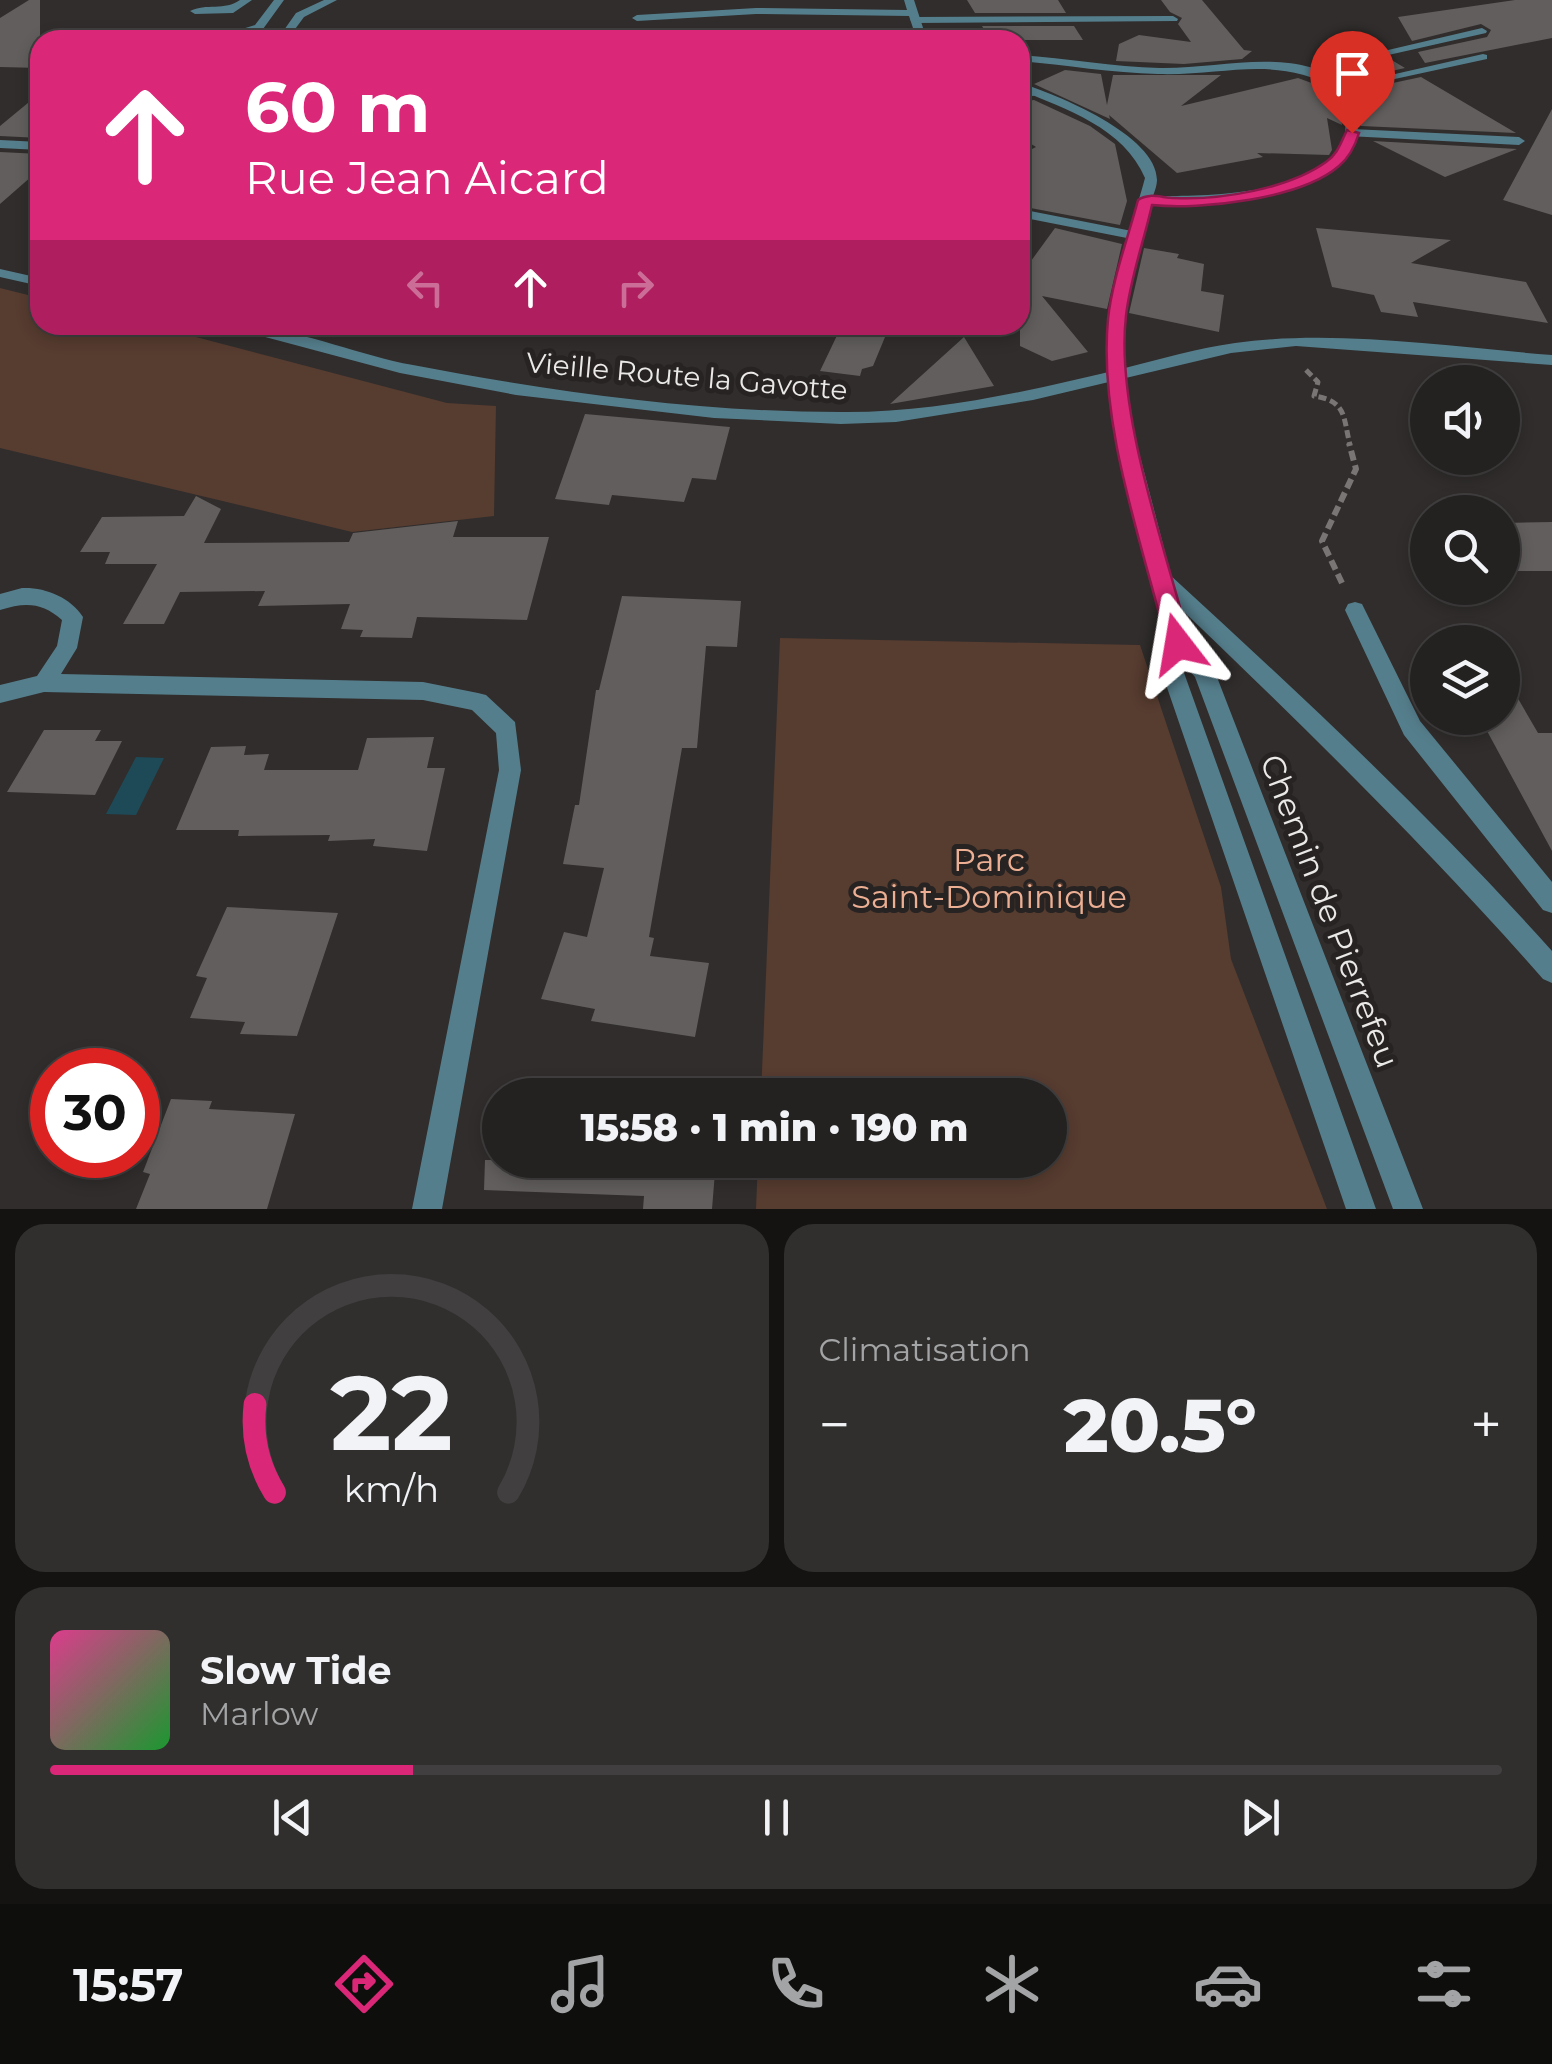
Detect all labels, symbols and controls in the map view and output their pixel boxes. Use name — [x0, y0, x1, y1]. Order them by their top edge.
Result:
pin — [1310, 31, 1395, 134]
icon: arrive — [1325, 46, 1380, 101]
text: 60 m — [245, 64, 430, 150]
icon: ahead — [80, 70, 210, 200]
text: Rue Jean Aicard — [245, 150, 609, 205]
icon: left — [398, 260, 453, 315]
icon: ahead — [503, 260, 558, 315]
icon: right — [608, 260, 663, 315]
street label: Vieille Route la Gavotte — [525, 345, 849, 407]
map controls — [1410, 365, 1520, 735]
button: sound — [1410, 365, 1520, 475]
button: search — [1410, 495, 1520, 605]
position arrow — [1126, 592, 1230, 696]
button: layers — [1410, 625, 1520, 735]
street label: Chemin de Pierrefeu — [1252, 749, 1408, 1073]
park label: Parc Saint-Dominique — [851, 840, 1127, 916]
speed limit sign: 30 — [30, 1048, 160, 1178]
text: 15:58 · 1 min · 190 m — [581, 1104, 968, 1151]
text: Climatisation — [819, 1330, 1031, 1369]
text: 22 — [330, 1349, 453, 1476]
text: 20.5° — [1064, 1379, 1257, 1471]
text: − — [819, 1391, 850, 1458]
text: + — [1470, 1391, 1502, 1458]
text: km/h — [344, 1467, 439, 1511]
text: Slow Tide — [200, 1647, 392, 1694]
text: Marlow — [200, 1694, 318, 1733]
icon: previous — [265, 1790, 320, 1845]
icon: pause — [749, 1790, 804, 1845]
icon: next — [1233, 1790, 1288, 1845]
icon: directions — [329, 1949, 399, 2019]
icon: music — [545, 1949, 615, 2019]
icon: phone — [761, 1949, 831, 2019]
icon: climate — [977, 1949, 1047, 2019]
icon: car — [1193, 1949, 1263, 2019]
icon: filters — [1409, 1949, 1479, 2019]
text: 15:57 — [73, 1957, 183, 2012]

